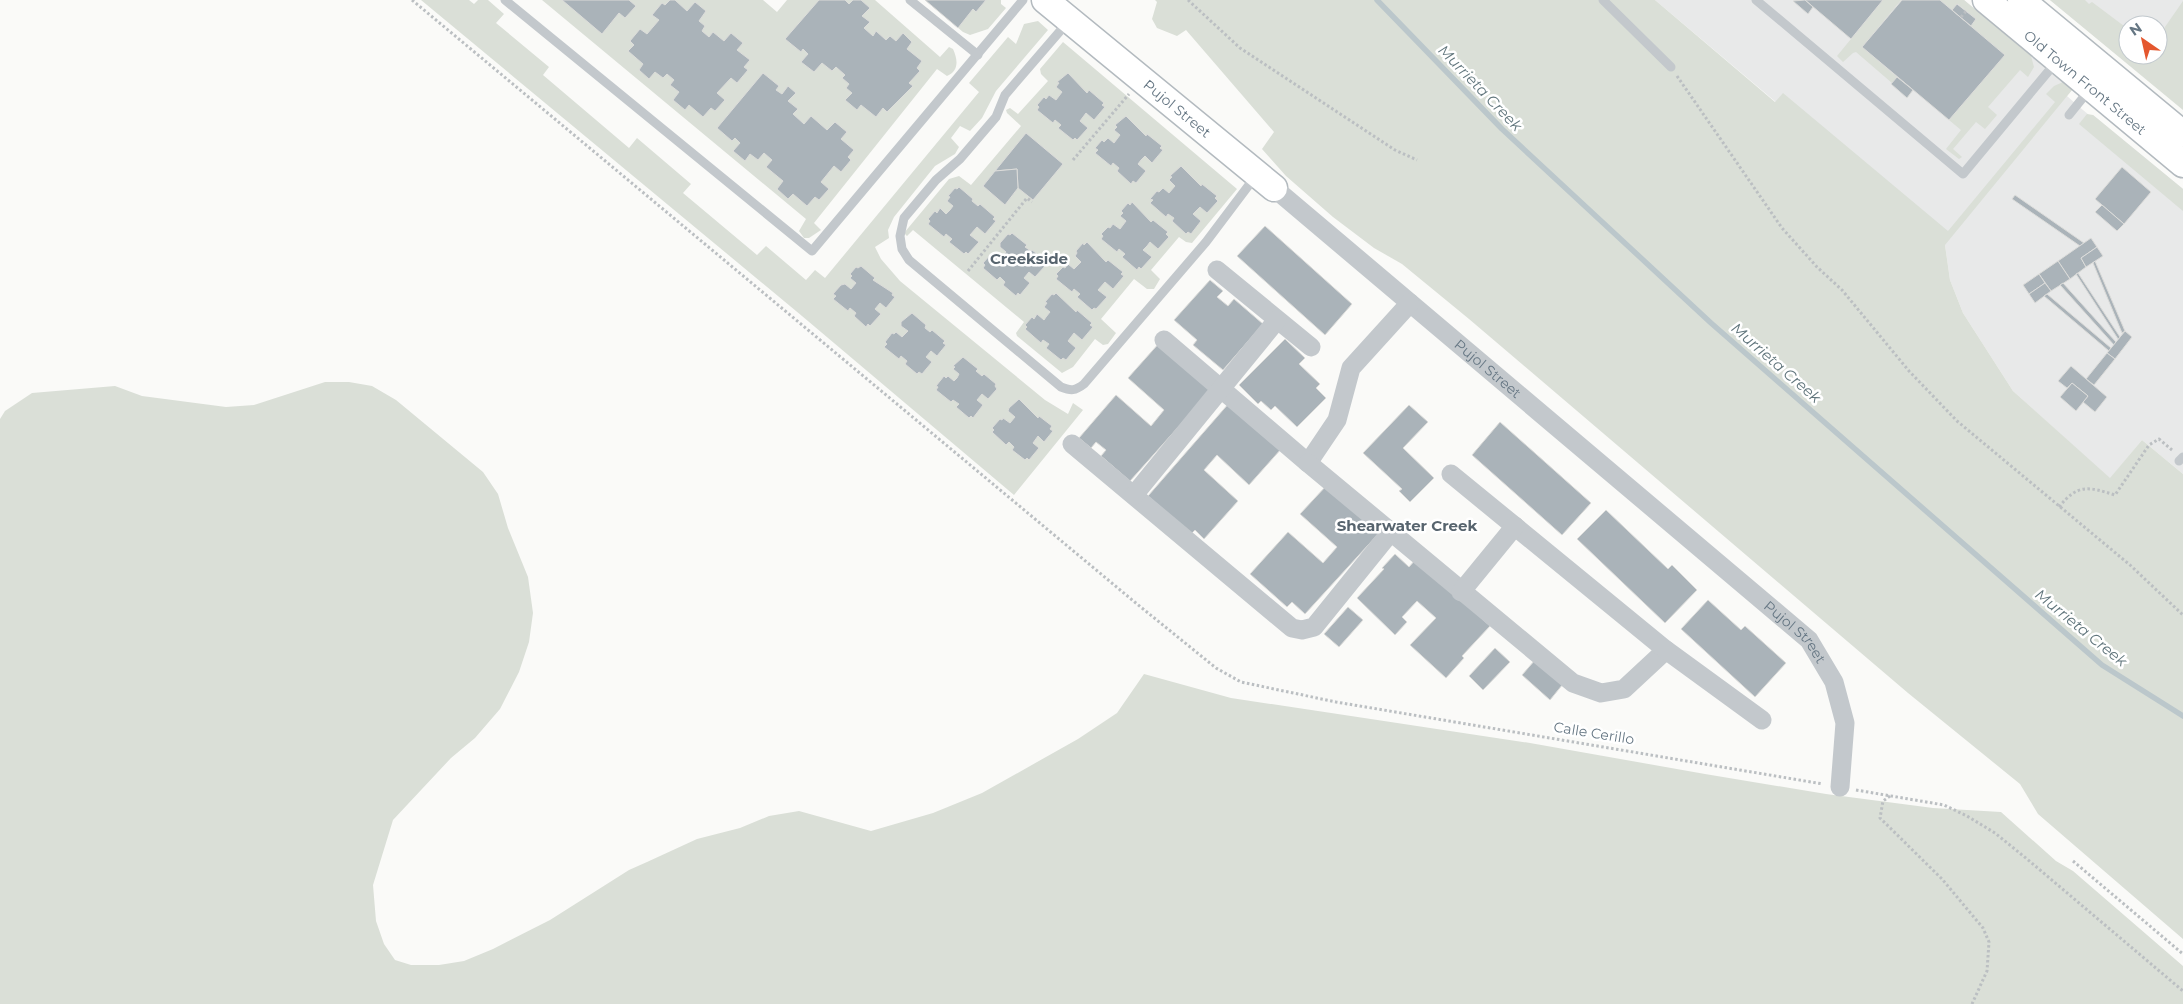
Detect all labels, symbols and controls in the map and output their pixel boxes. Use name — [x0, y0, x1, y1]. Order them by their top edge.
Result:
north arrow — [2118, 15, 2168, 65]
text: N — [2126, 19, 2145, 40]
street label: Old Town Front Street — [2020, 26, 2150, 139]
water label: Murrieta Creek — [1434, 40, 1527, 136]
street label: Pujol Street — [1140, 76, 1215, 142]
district label: Creekside — [990, 249, 1068, 268]
water label: Murrieta Creek — [1728, 318, 1826, 408]
street label: Pujol Street — [1451, 335, 1525, 402]
district label: Shearwater Creek — [1337, 516, 1477, 535]
water label: Murrieta Creek — [2031, 585, 2132, 671]
street label: Pujol Street — [1760, 597, 1830, 667]
street label: Calle Cerillo — [1552, 718, 1636, 748]

